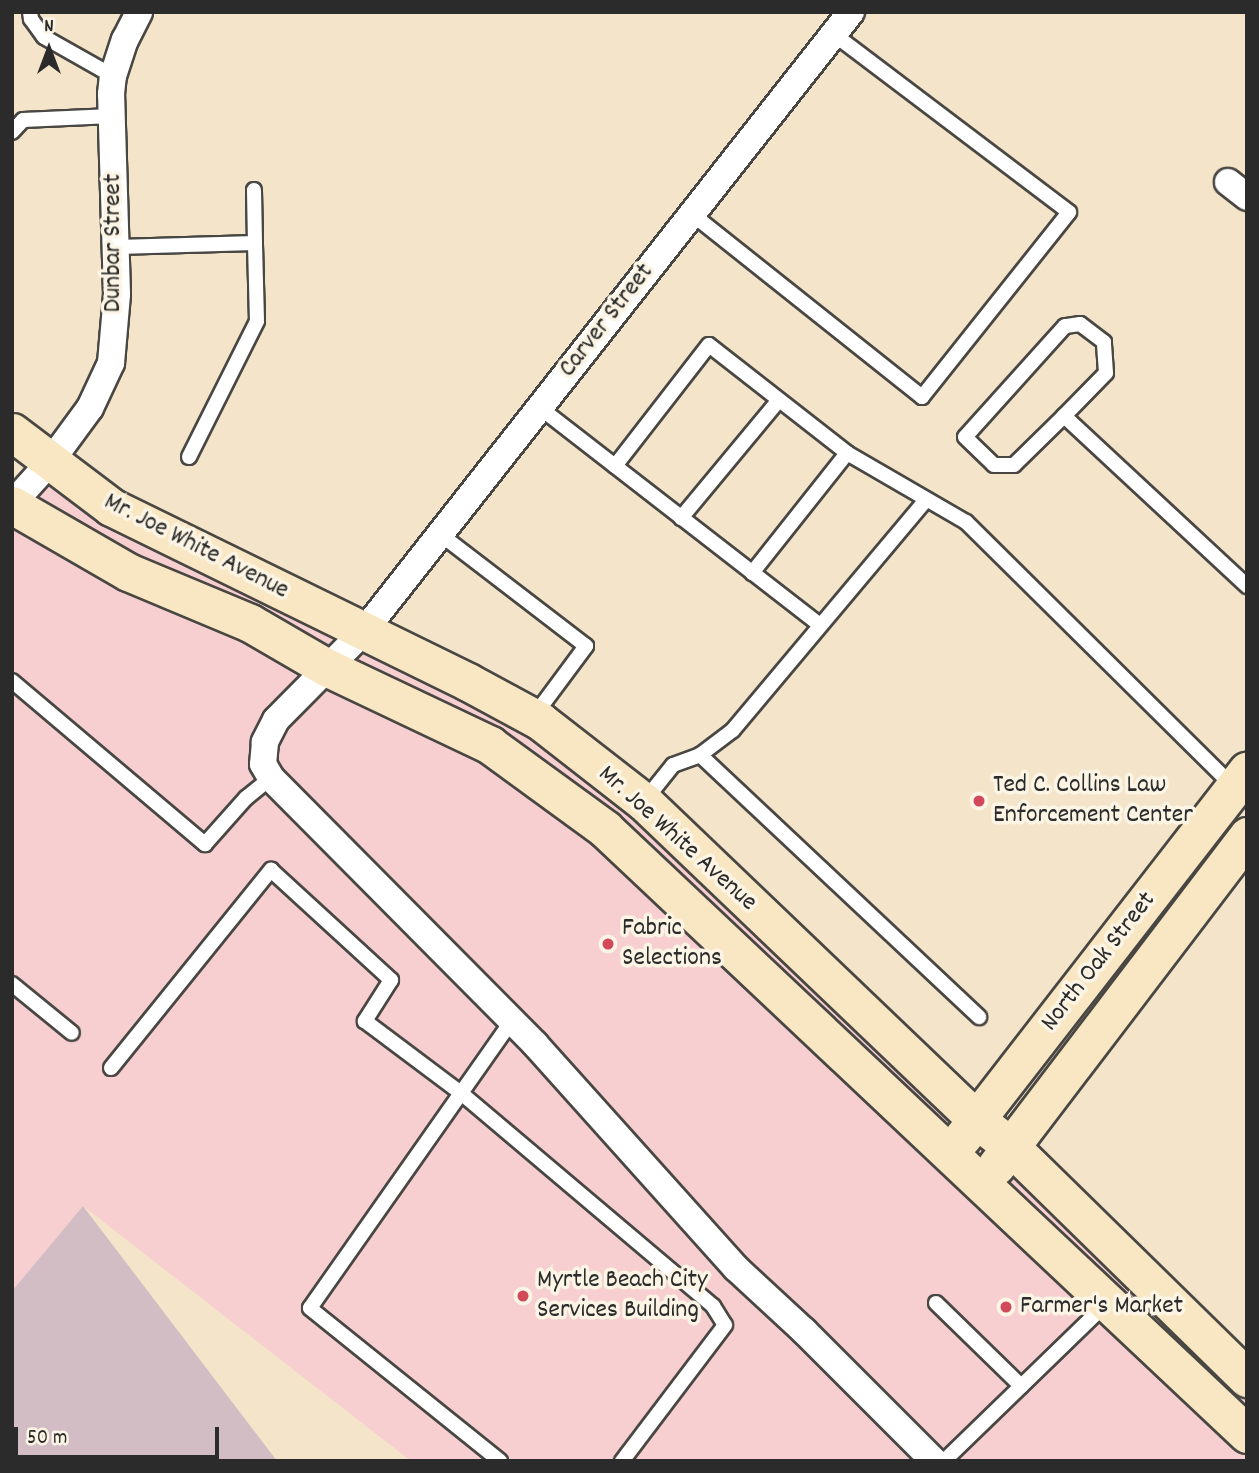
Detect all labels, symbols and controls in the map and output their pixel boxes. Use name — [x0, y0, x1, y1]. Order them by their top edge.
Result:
north arrow — [14, 14, 84, 84]
text: N — [44, 14, 54, 41]
street label: Dunbar Street — [98, 174, 130, 312]
street label: Carver Street — [553, 258, 661, 384]
street label: Mr. Joe White Avenue — [98, 487, 294, 607]
street label: Mr. Joe White Avenue — [591, 759, 763, 919]
place label: Ted C. Collins Law Enforcement Center — [993, 770, 1193, 832]
marker: Ted C. Collins Law Enforcement Center — [971, 793, 987, 809]
street label: North Oak Street — [1035, 886, 1163, 1038]
place label: Fabric Selections — [622, 913, 722, 974]
marker: Fabric Selections — [600, 936, 616, 952]
place label: Myrtle Beach City Services Building — [537, 1265, 708, 1326]
marker: Myrtle Beach City Services Building — [515, 1288, 531, 1304]
place label: Farmer's Market — [1020, 1291, 1183, 1323]
marker: Farmer's Market — [998, 1299, 1014, 1315]
scale bar — [18, 1414, 222, 1458]
text: 50 m — [27, 1424, 67, 1454]

